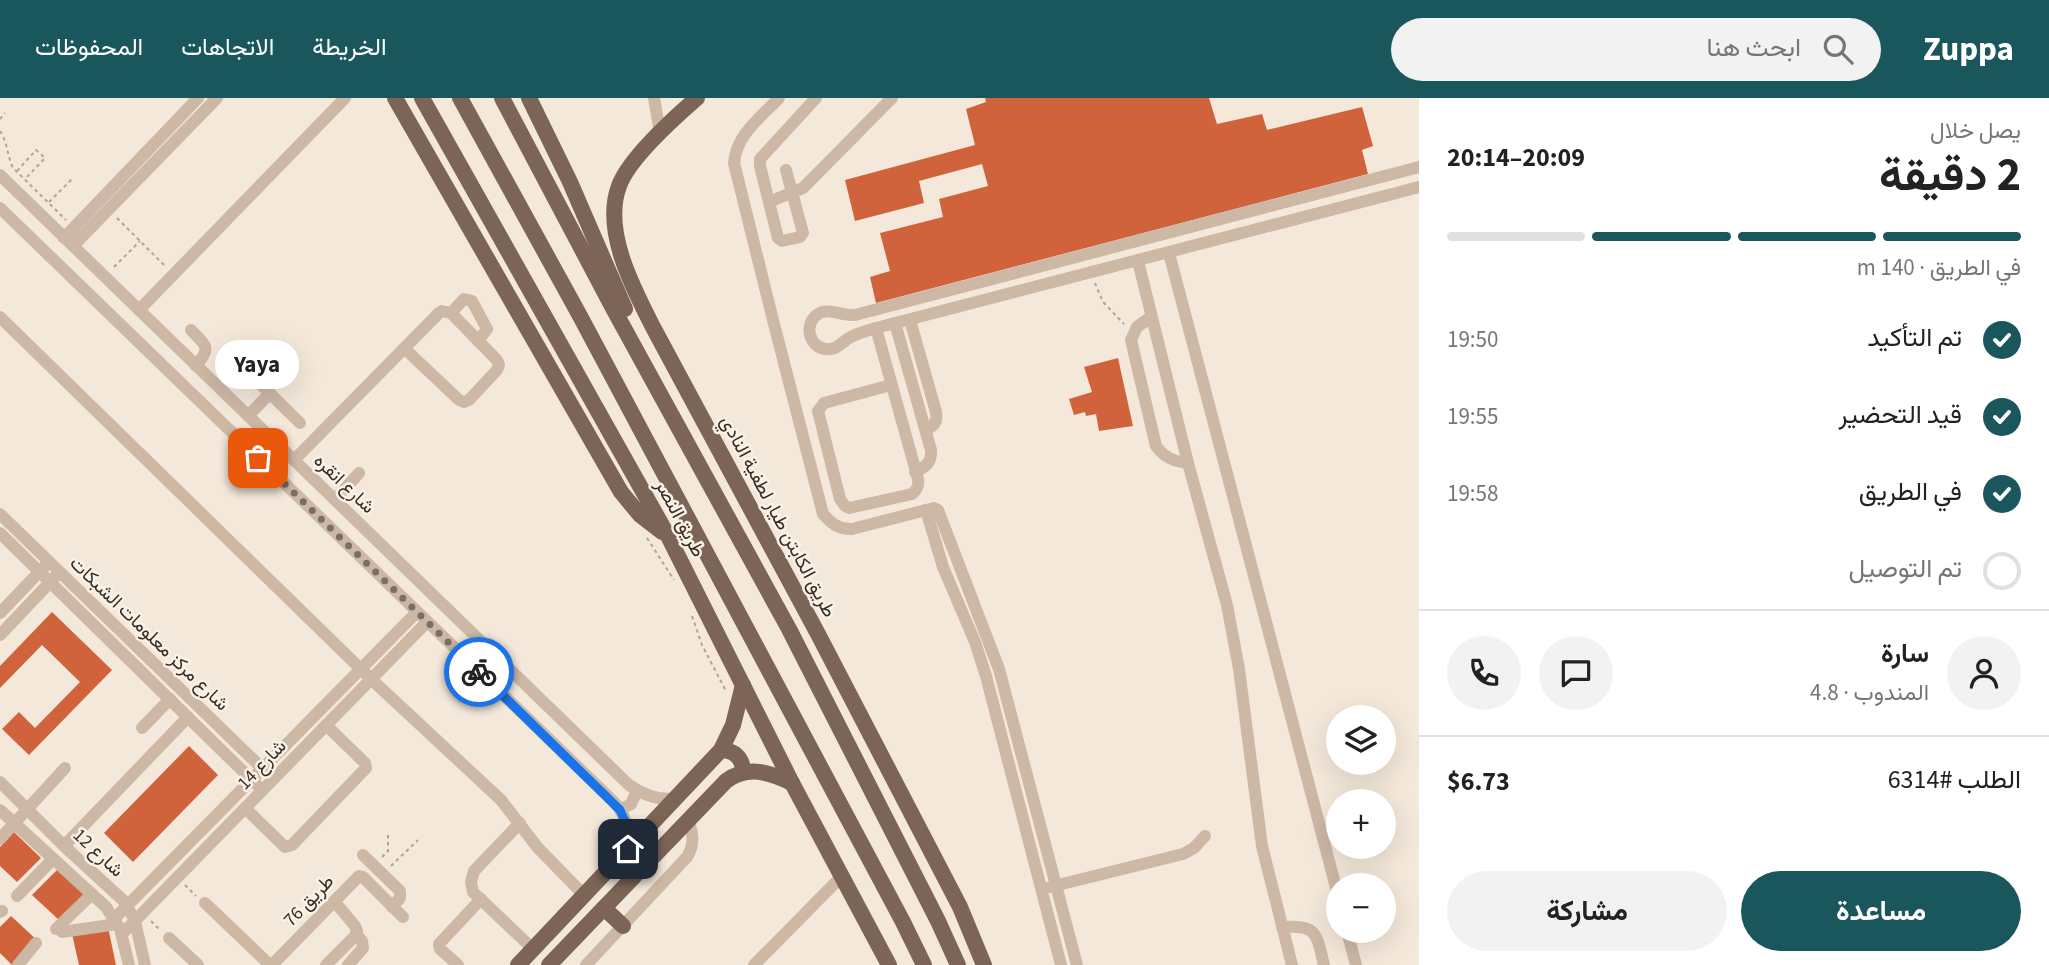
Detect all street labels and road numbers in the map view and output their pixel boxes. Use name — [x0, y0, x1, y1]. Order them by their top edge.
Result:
street label: طريق الكابتن طيار لطفية النادي — [712, 411, 842, 623]
street label: شارع انقره — [307, 448, 381, 520]
street label: طريق النصر — [648, 474, 711, 562]
street label: شارع مركز معلومات الشبكات — [63, 551, 235, 717]
street label: شارع 14 — [231, 734, 293, 796]
street label: شارع 12 — [66, 822, 129, 884]
street label: طريق 76 — [277, 869, 341, 933]

